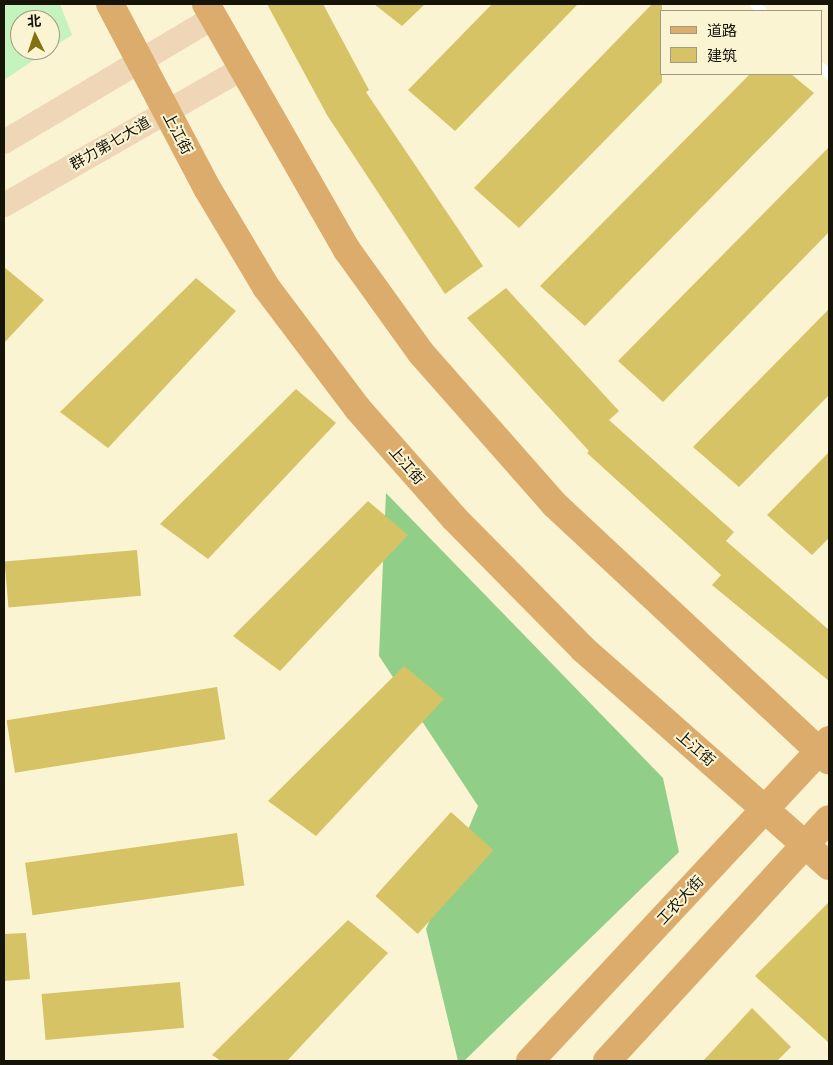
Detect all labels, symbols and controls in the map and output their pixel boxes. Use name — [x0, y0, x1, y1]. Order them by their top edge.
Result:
north arrow — [10, 10, 60, 60]
legend — [660, 10, 823, 75]
text: 北 — [26, 13, 42, 30]
text: 道路 — [707, 22, 737, 39]
text: 建筑 — [707, 47, 737, 64]
street label: 上江街 — [159, 109, 197, 157]
street label: 群力第七大道 — [67, 113, 153, 173]
street label: 上江街 — [385, 442, 429, 488]
street label: 上江街 — [673, 726, 719, 770]
street label: 工农大街 — [653, 872, 707, 928]

